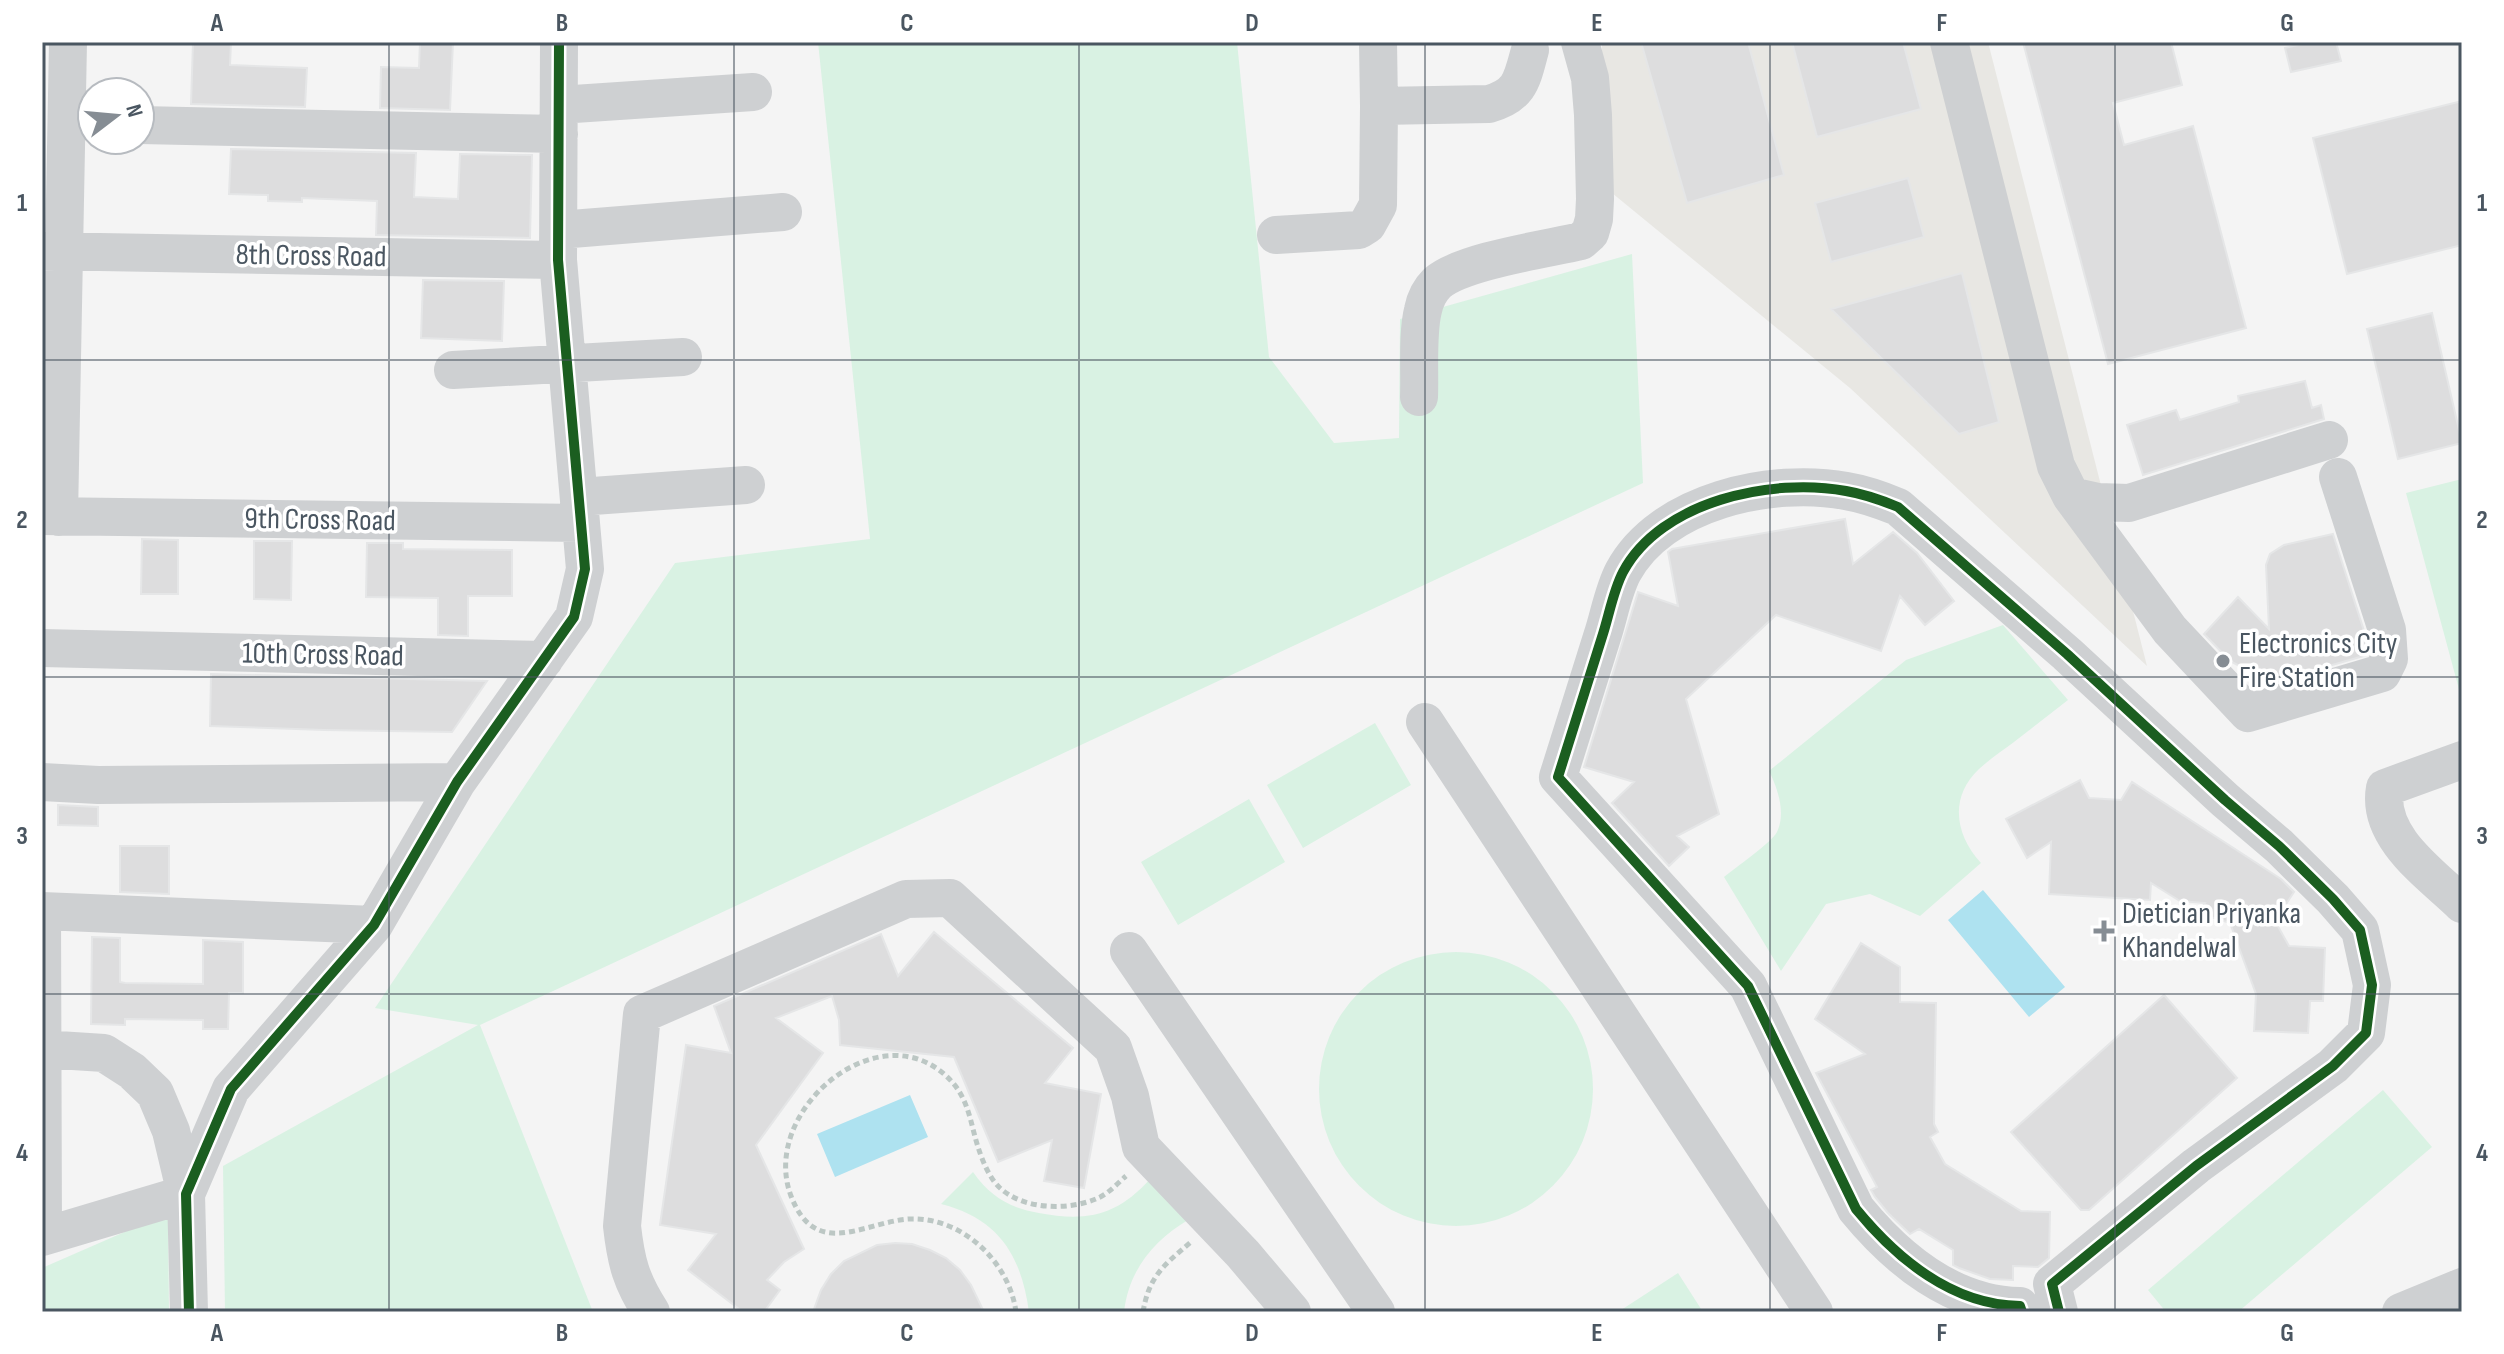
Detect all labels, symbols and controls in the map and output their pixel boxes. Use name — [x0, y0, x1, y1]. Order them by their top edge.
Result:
text: A — [210, 8, 224, 39]
text: B — [556, 8, 568, 39]
text: C — [900, 8, 914, 39]
text: D — [1245, 8, 1259, 39]
text: E — [1591, 8, 1603, 39]
text: F — [1937, 8, 1948, 39]
text: G — [2280, 8, 2294, 39]
north arrow — [76, 76, 156, 156]
text: N — [119, 102, 148, 120]
text: 1 — [17, 188, 27, 219]
text: 1 — [2477, 188, 2487, 219]
street label: 8th Cross Road — [235, 237, 387, 275]
street label: 9th Cross Road — [244, 501, 396, 539]
text: 2 — [16, 505, 28, 536]
text: 2 — [2476, 505, 2488, 536]
place label: Electronics City Fire Station — [2239, 626, 2398, 696]
street label: 10th Cross Road — [242, 636, 404, 674]
marker: Electronics City Fire Station — [2214, 652, 2232, 670]
text: 3 — [16, 821, 28, 852]
text: 3 — [2476, 821, 2488, 852]
place label: Dietician Priyanka Khandelwal — [2122, 896, 2301, 966]
marker: Dietician Priyanka Khandelwal — [2093, 920, 2115, 942]
text: 4 — [16, 1138, 28, 1169]
text: 4 — [2476, 1138, 2488, 1169]
text: A — [210, 1318, 224, 1349]
text: B — [556, 1318, 568, 1349]
text: C — [900, 1318, 914, 1349]
text: D — [1245, 1318, 1259, 1349]
text: E — [1591, 1318, 1603, 1349]
text: F — [1937, 1318, 1948, 1349]
text: G — [2280, 1318, 2294, 1349]

